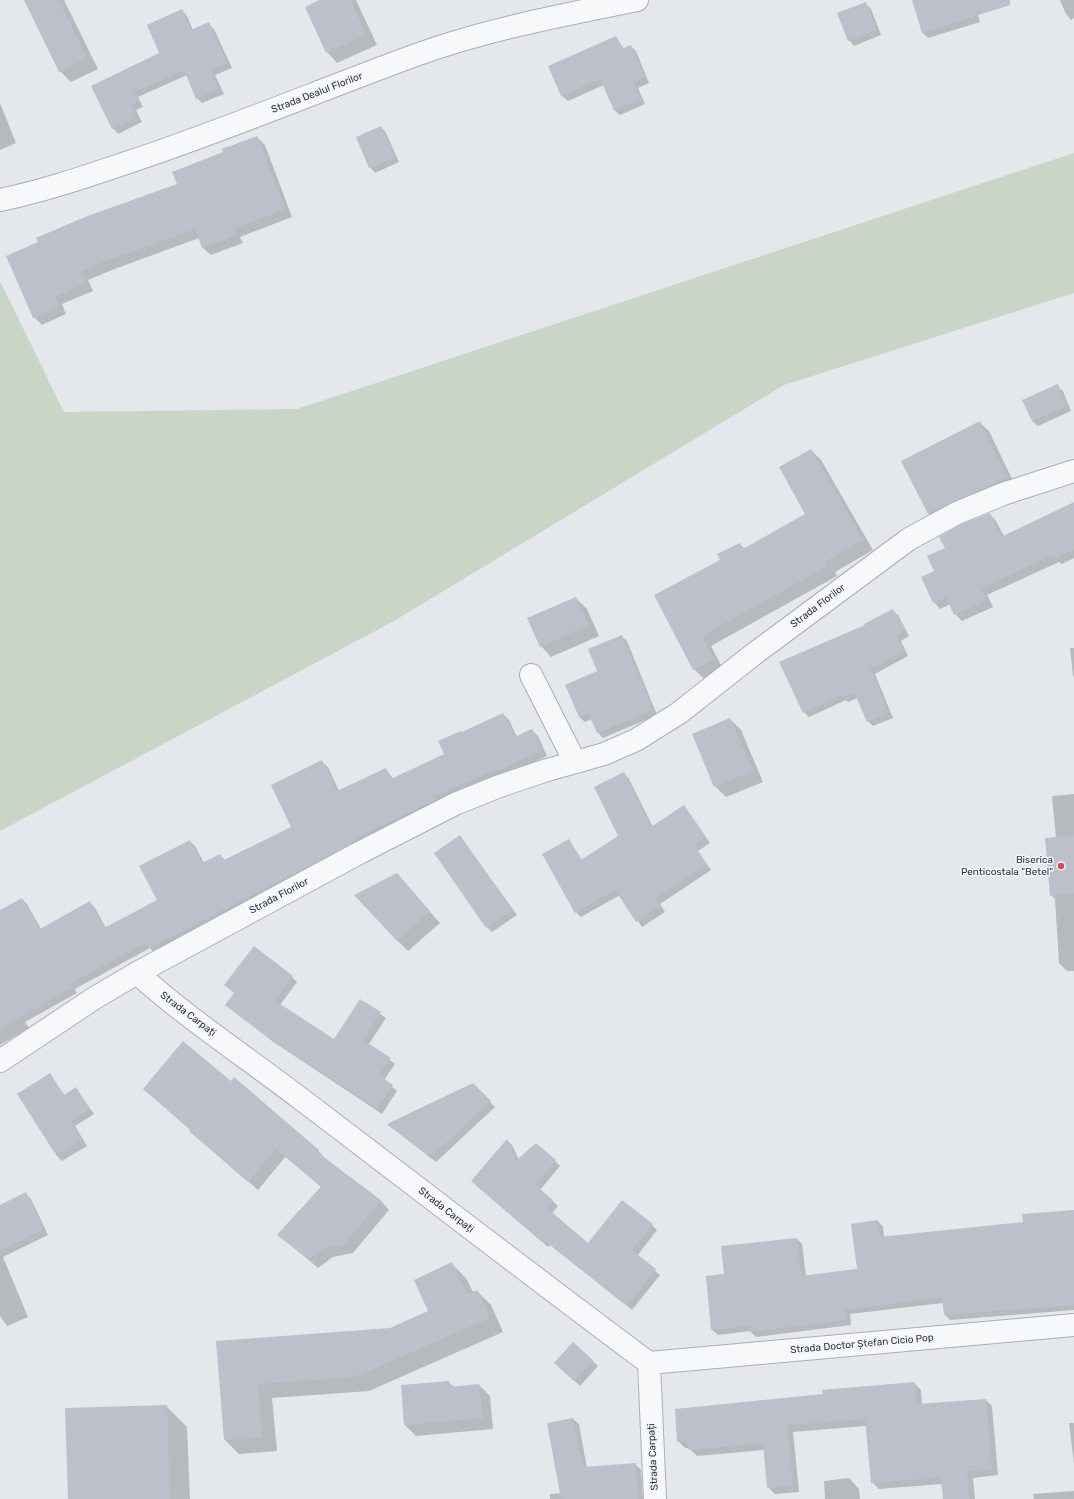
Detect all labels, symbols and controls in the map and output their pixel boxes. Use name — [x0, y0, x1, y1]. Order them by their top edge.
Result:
street label: Strada Dealul Florilor — [270, 70, 364, 116]
street label: Strada Florilor — [788, 582, 848, 630]
place label: Biserica Penticostala "Betel" — [961, 854, 1053, 878]
marker: Biserica Penticostala "Betel" — [1056, 861, 1066, 871]
street label: Strada Florilor — [247, 875, 311, 917]
street label: Strada Carpați — [158, 989, 218, 1039]
street label: Strada Carpați — [416, 1185, 476, 1235]
street label: Strada Doctor Ștefan Cicio Pop — [790, 1332, 934, 1356]
street label: Strada Carpați — [645, 1423, 661, 1491]

